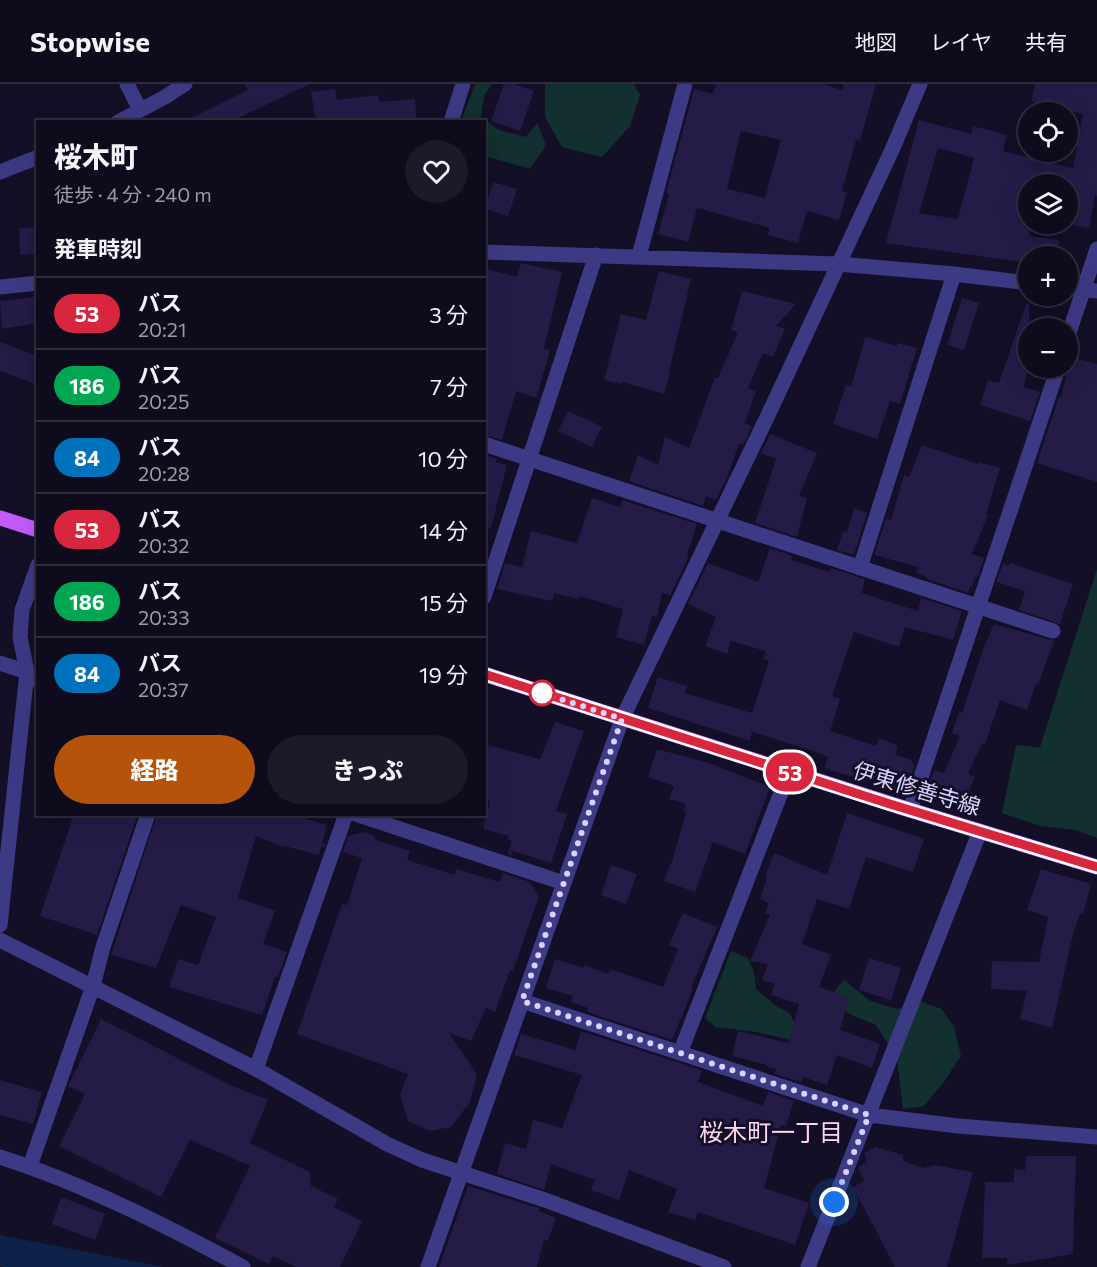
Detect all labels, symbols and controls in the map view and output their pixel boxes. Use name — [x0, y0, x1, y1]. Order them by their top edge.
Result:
text: Stopwise — [30, 24, 150, 58]
text: 地図 — [855, 29, 897, 54]
text: レイヤ — [930, 29, 992, 54]
text: 共有 — [1025, 29, 1067, 54]
map controls — [1018, 102, 1078, 378]
button: locate — [1018, 102, 1078, 162]
text: 桜木町 — [54, 139, 138, 173]
button: heart — [405, 140, 468, 203]
button: layers — [1018, 174, 1078, 234]
text: 徒歩 · 4 分 · 240 m — [54, 182, 212, 206]
text: 発車時刻 — [54, 235, 142, 262]
button: + — [1018, 246, 1078, 306]
text: バス — [138, 289, 182, 316]
text: 53 — [75, 301, 99, 326]
text: 3 分 — [429, 301, 468, 328]
text: 20:21 — [138, 317, 186, 341]
button: − — [1018, 318, 1078, 378]
text: バス — [138, 361, 182, 388]
text: 186 — [69, 373, 105, 398]
text: 7 分 — [430, 373, 468, 400]
text: 20:25 — [138, 389, 189, 413]
text: バス — [138, 433, 182, 460]
text: 84 — [74, 445, 100, 470]
text: 10 分 — [418, 445, 468, 472]
text: 20:28 — [138, 461, 190, 485]
text: バス — [138, 505, 182, 532]
text: 53 — [75, 517, 99, 542]
text: 14 分 — [419, 517, 468, 544]
text: 20:32 — [138, 533, 189, 557]
text: バス — [138, 577, 182, 604]
text: 186 — [69, 589, 105, 614]
text: 15 分 — [420, 589, 468, 616]
text: 20:33 — [138, 605, 190, 629]
text: バス — [138, 649, 182, 676]
text: 84 — [74, 661, 100, 686]
text: 19 分 — [419, 661, 468, 688]
text: 20:37 — [138, 677, 189, 701]
unlabelled marker — [529, 680, 555, 706]
button: 経路 — [54, 735, 255, 804]
button: きっぷ — [267, 735, 468, 804]
line badge: 53 — [763, 752, 817, 792]
street label: 伊東修善寺線 — [850, 756, 984, 820]
text: 53 — [778, 760, 802, 785]
district label: 桜木町一丁目 — [699, 1117, 843, 1146]
your location — [819, 1187, 849, 1217]

